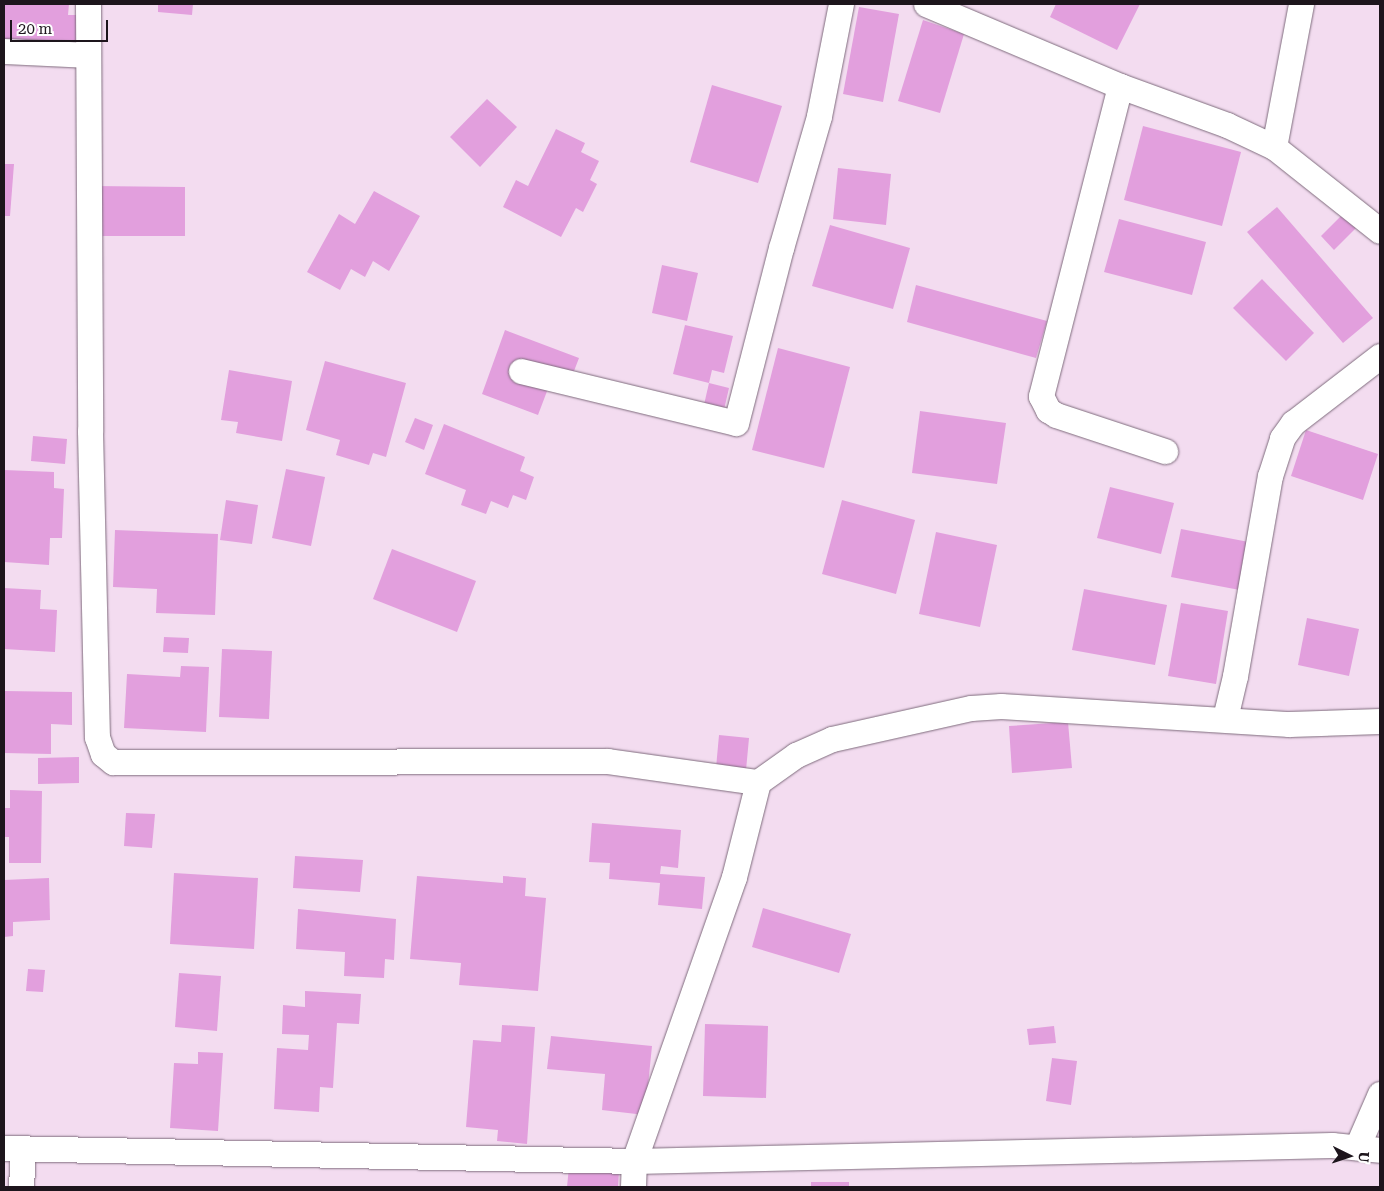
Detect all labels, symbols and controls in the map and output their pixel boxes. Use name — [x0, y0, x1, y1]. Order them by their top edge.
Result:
scale bar — [12, 10, 110, 42]
text: 20 m — [18, 20, 52, 38]
north arrow — [1324, 1131, 1374, 1181]
text: U — [1356, 1151, 1372, 1163]

